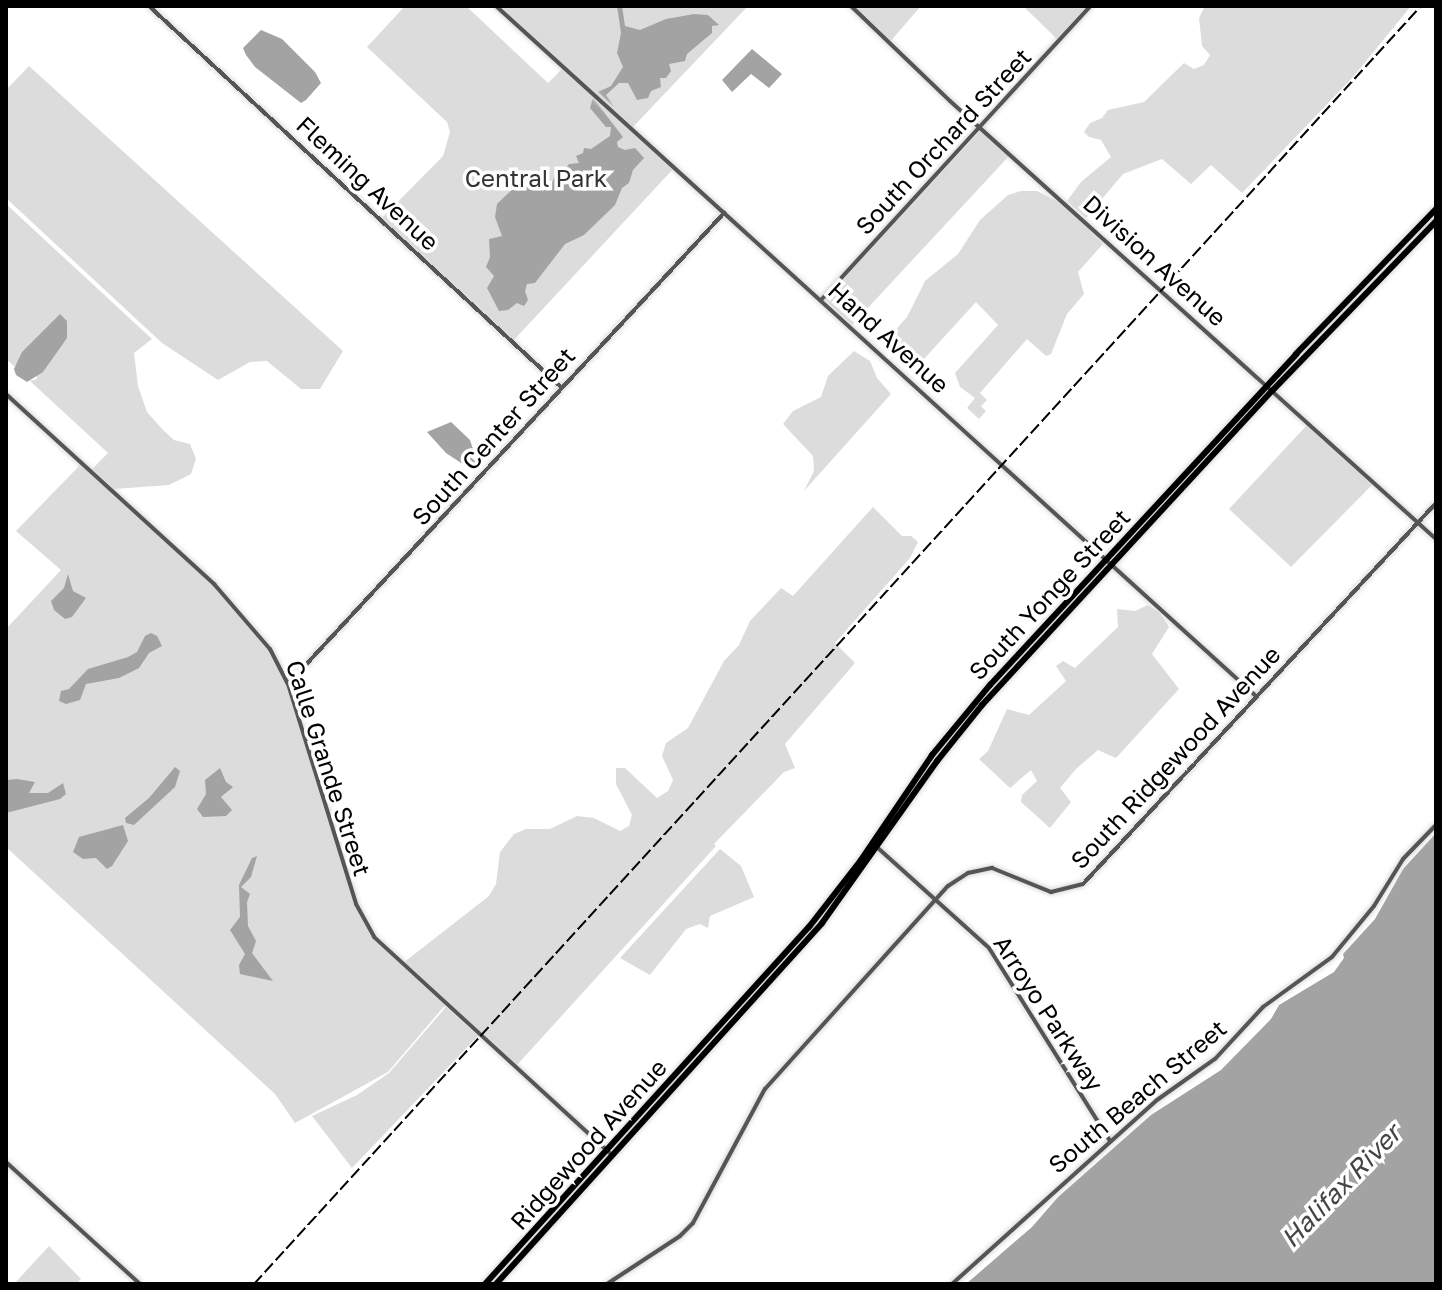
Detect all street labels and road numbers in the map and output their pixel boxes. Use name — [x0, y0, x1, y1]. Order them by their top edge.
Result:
street label: South Orchard Street — [849, 42, 1037, 240]
street label: Fleming Avenue — [291, 110, 445, 256]
street label: Division Avenue — [1078, 188, 1232, 332]
street label: Hand Avenue — [823, 275, 955, 399]
street label: South Center Street — [406, 341, 580, 531]
street label: South Yonge Street — [962, 503, 1136, 685]
street label: South Ridgewood Avenue — [1064, 640, 1286, 874]
street label: Calle Grande Street — [281, 657, 377, 879]
street label: Arroyo Parkway — [988, 930, 1110, 1096]
street label: South Beach Street — [1042, 1013, 1232, 1179]
street label: Ridgewood Avenue — [504, 1053, 672, 1235]

